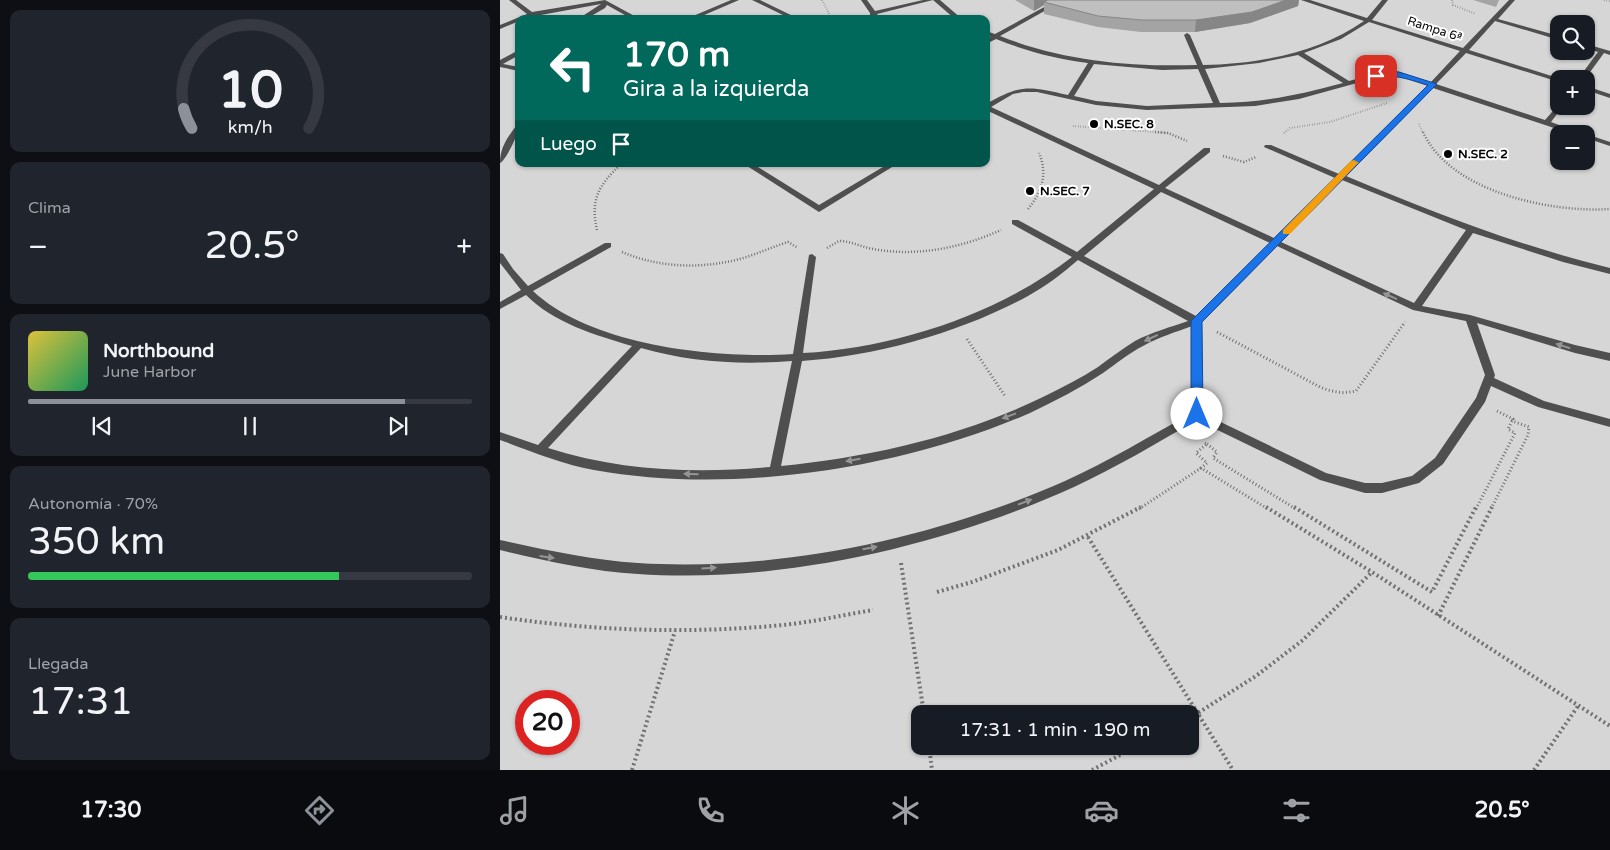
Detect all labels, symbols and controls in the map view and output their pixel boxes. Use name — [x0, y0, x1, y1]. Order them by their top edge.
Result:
street label: Rampa 6ª — [1406, 14, 1464, 44]
map controls — [1550, 15, 1595, 170]
button: search — [1550, 15, 1595, 60]
text: 170 m — [623, 34, 730, 76]
icon: left — [540, 35, 605, 100]
pin — [1355, 55, 1397, 97]
text: 10 — [217, 59, 283, 122]
icon: arrive — [1362, 62, 1390, 90]
button: + — [1550, 70, 1595, 115]
text: Gira a la izquierda — [623, 76, 809, 102]
text: km/h — [228, 117, 272, 138]
place label: N.SEC. 8 — [1104, 117, 1154, 131]
marker: N.SEC. 8 — [1088, 118, 1100, 130]
button: − — [1550, 125, 1595, 170]
icon: arrive — [607, 130, 635, 158]
text: Luego — [540, 133, 597, 155]
place label: N.SEC. 2 — [1458, 147, 1508, 161]
marker: N.SEC. 2 — [1442, 148, 1454, 160]
place label: N.SEC. 7 — [1040, 184, 1090, 198]
marker: N.SEC. 7 — [1024, 185, 1036, 197]
text: Clima — [28, 198, 71, 218]
text: 20.5° — [205, 223, 300, 269]
text: − — [28, 230, 48, 264]
text: + — [456, 230, 472, 264]
one-way arrow — [1383, 292, 1397, 300]
one-way arrow — [1144, 334, 1158, 342]
text: Northbound — [103, 340, 214, 362]
one-way arrow — [1555, 342, 1570, 350]
text: June Harbor — [103, 362, 196, 382]
position arrow — [1170, 387, 1222, 439]
icon: previous — [88, 412, 116, 440]
icon: pause — [236, 412, 264, 440]
icon: next — [384, 412, 412, 440]
one-way arrow — [1001, 412, 1016, 420]
one-way arrow — [844, 456, 860, 464]
one-way arrow — [683, 470, 699, 478]
text: Autonomía · 70% — [28, 494, 158, 514]
one-way arrow — [1018, 498, 1033, 506]
text: 350 km — [28, 519, 165, 565]
one-way arrow — [862, 544, 878, 552]
one-way arrow — [540, 553, 556, 561]
one-way arrow — [701, 564, 717, 572]
text: Llegada — [28, 654, 88, 674]
text: 17:31 — [28, 679, 133, 725]
speed limit sign: 20 — [515, 690, 580, 755]
text: 17:31 · 1 min · 190 m — [959, 719, 1151, 741]
icon: directions — [302, 793, 337, 828]
icon: music — [497, 793, 532, 828]
icon: phone — [693, 793, 728, 828]
icon: climate — [888, 793, 923, 828]
icon: car — [1084, 793, 1119, 828]
icon: filters — [1279, 793, 1314, 828]
text: 17:30 — [80, 797, 141, 823]
text: 20.5° — [1475, 797, 1530, 823]

